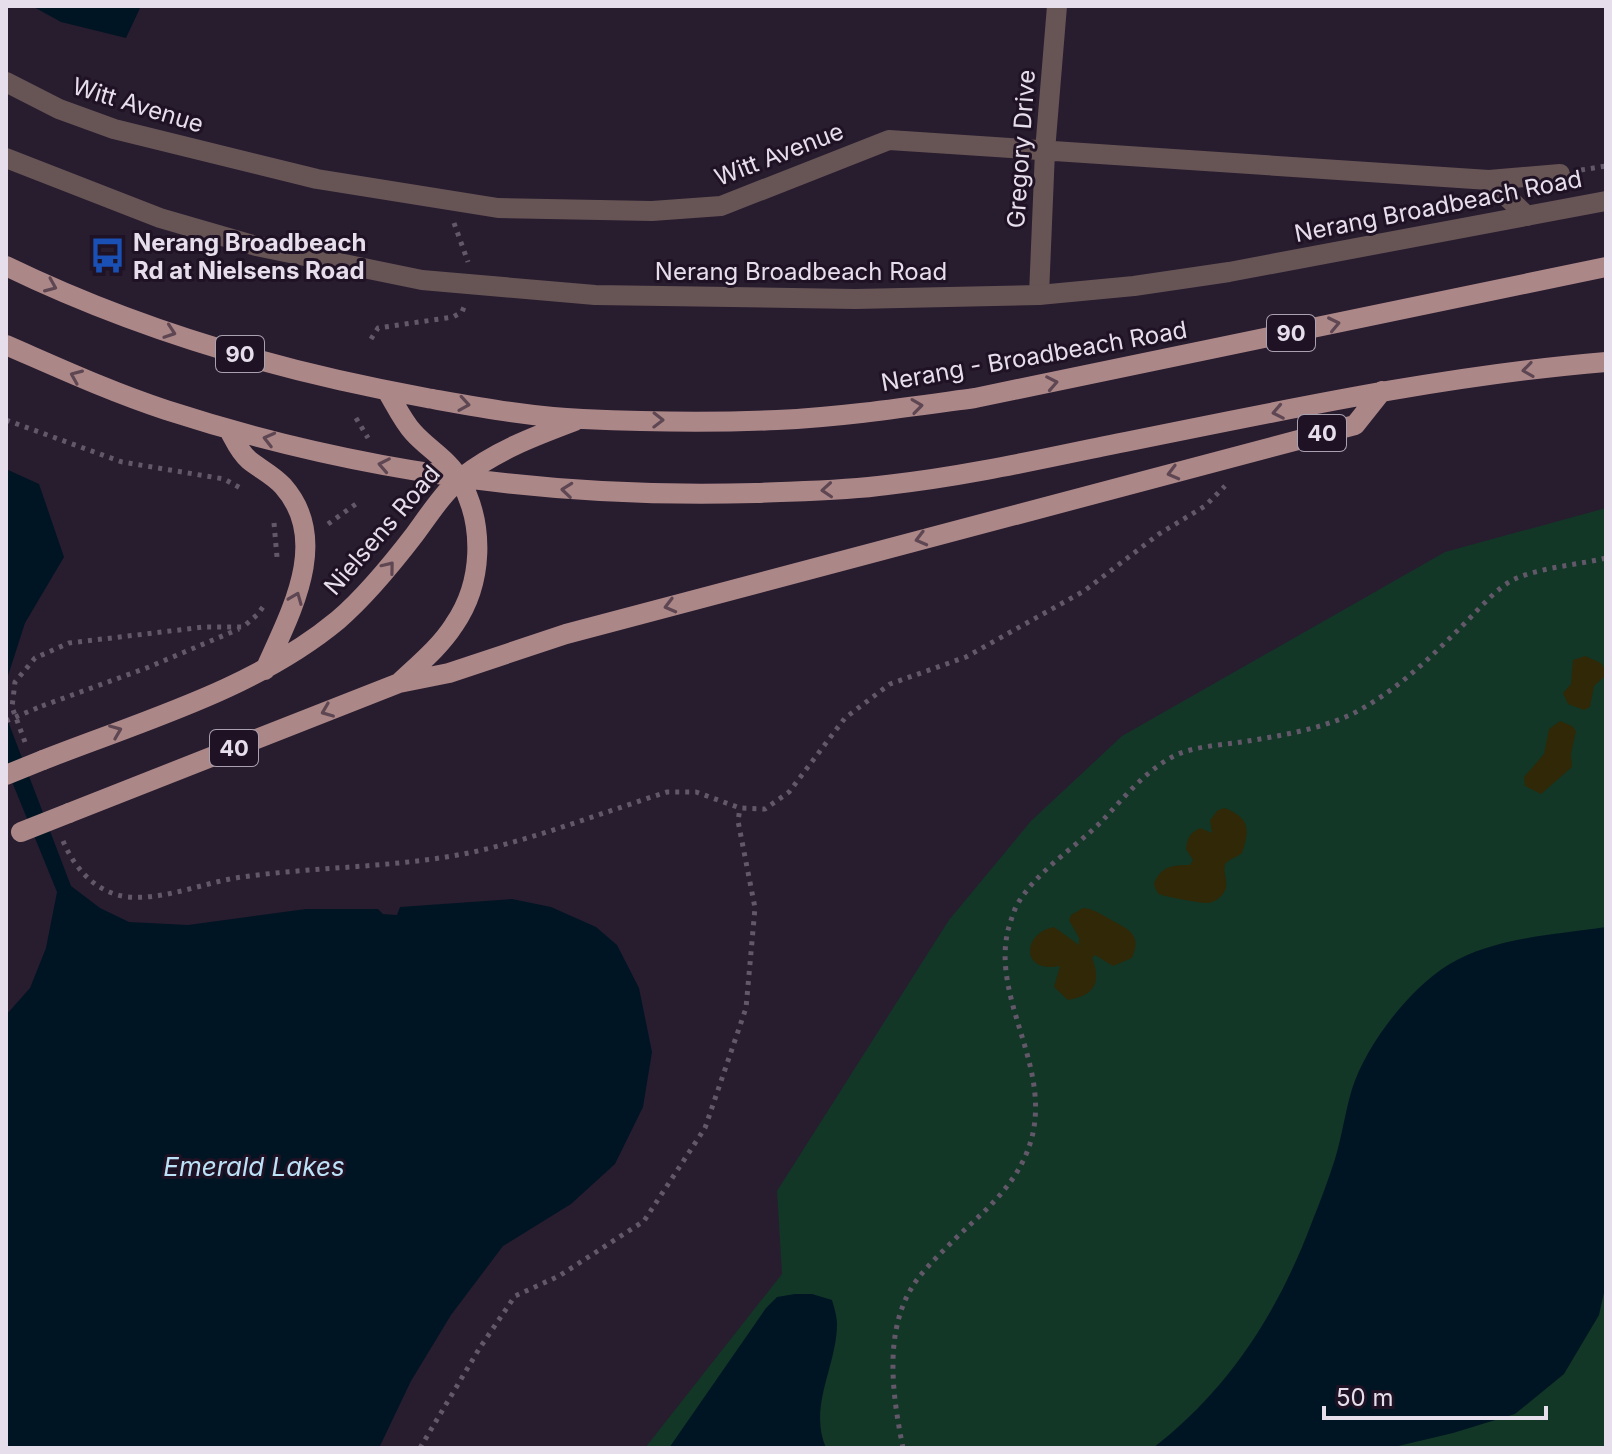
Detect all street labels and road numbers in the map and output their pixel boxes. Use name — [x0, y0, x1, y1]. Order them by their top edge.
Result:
street label: Gregory Drive — [1001, 69, 1041, 229]
street label: Witt Avenue — [69, 71, 207, 139]
street label: Witt Avenue — [710, 116, 848, 192]
street label: Nerang Broadbeach Road — [1292, 164, 1584, 248]
street label: Nerang Broadbeach Road — [655, 257, 947, 286]
street label: Nerang - Broadbeach Road — [879, 315, 1189, 397]
road number: 90 — [1267, 315, 1315, 351]
road number: 90 — [216, 336, 264, 372]
road number: 40 — [1298, 415, 1346, 451]
street label: Nielsens Road — [318, 459, 446, 601]
road number: 40 — [210, 730, 258, 766]

